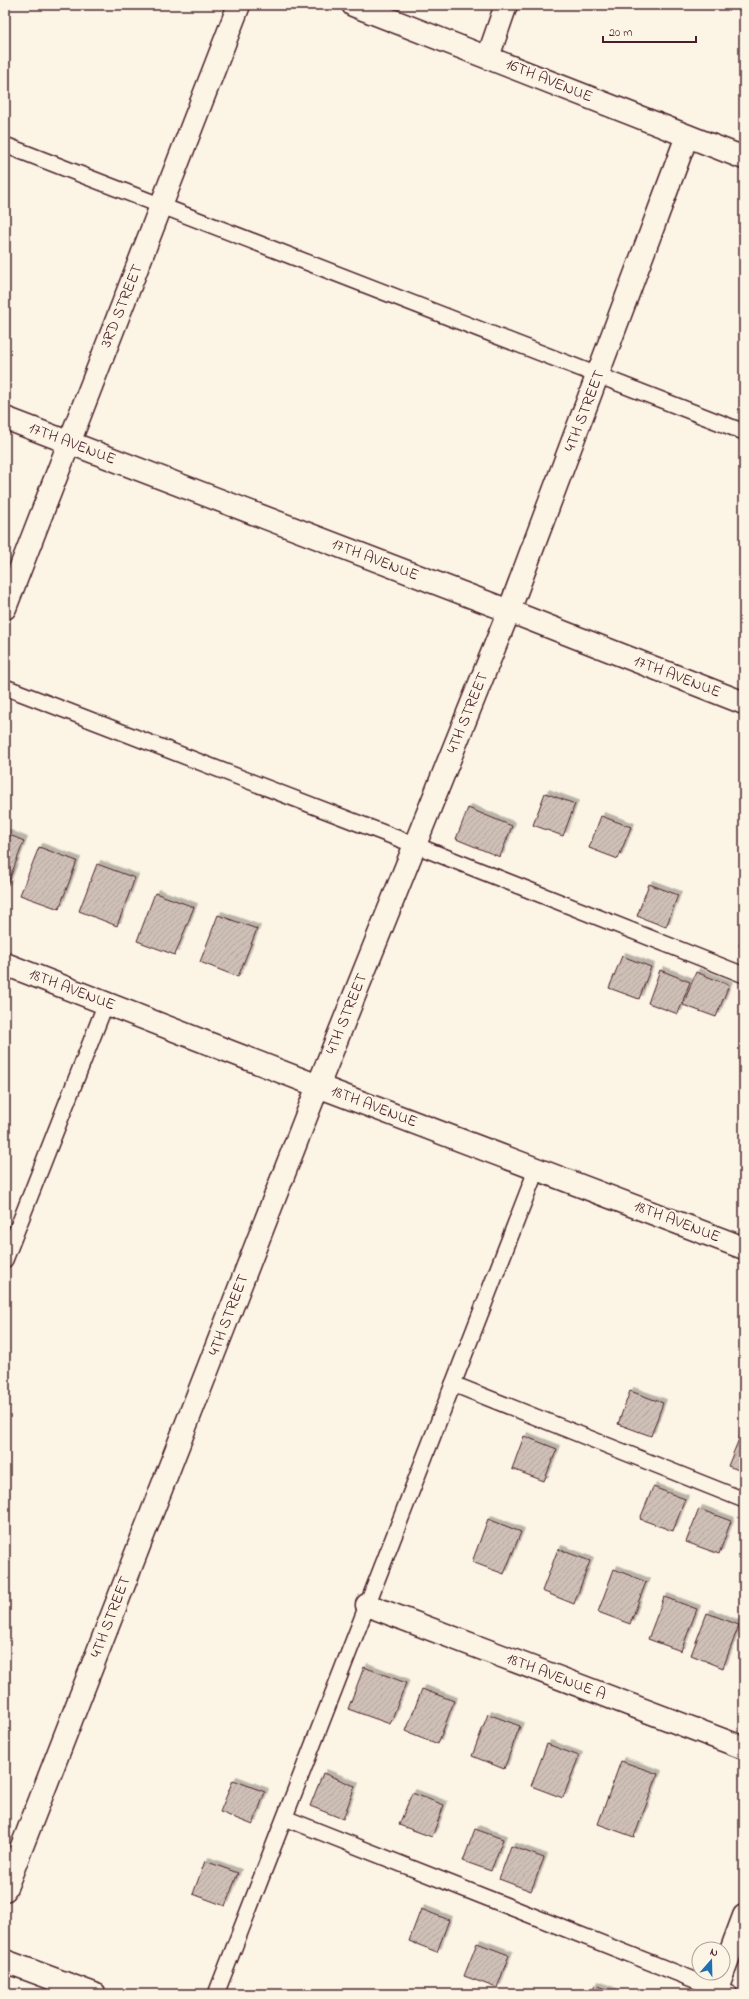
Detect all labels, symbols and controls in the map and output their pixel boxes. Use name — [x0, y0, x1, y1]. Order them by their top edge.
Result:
scale bar — [603, 18, 696, 44]
text: 20 m — [609, 24, 632, 42]
street label: 16TH AVENUE — [502, 53, 596, 109]
street label: 3RD STREET — [94, 261, 150, 351]
street label: 4TH STREET — [558, 367, 612, 455]
street label: 17TH AVENUE — [25, 416, 119, 472]
street label: 17TH AVENUE — [328, 532, 422, 588]
street label: 17TH AVENUE — [630, 649, 724, 705]
street label: 4TH STREET — [441, 669, 495, 757]
street label: 18TH AVENUE — [25, 962, 119, 1018]
street label: 4TH STREET — [320, 970, 374, 1058]
street label: 18TH AVENUE — [327, 1079, 421, 1135]
street label: 18TH AVENUE — [630, 1194, 724, 1250]
street label: 4TH STREET — [202, 1271, 256, 1359]
street label: 4TH STREET — [84, 1573, 138, 1661]
street label: 18TH AVENUE A — [503, 1647, 609, 1707]
north arrow — [691, 1941, 731, 1981]
text: N — [708, 1944, 720, 1961]

